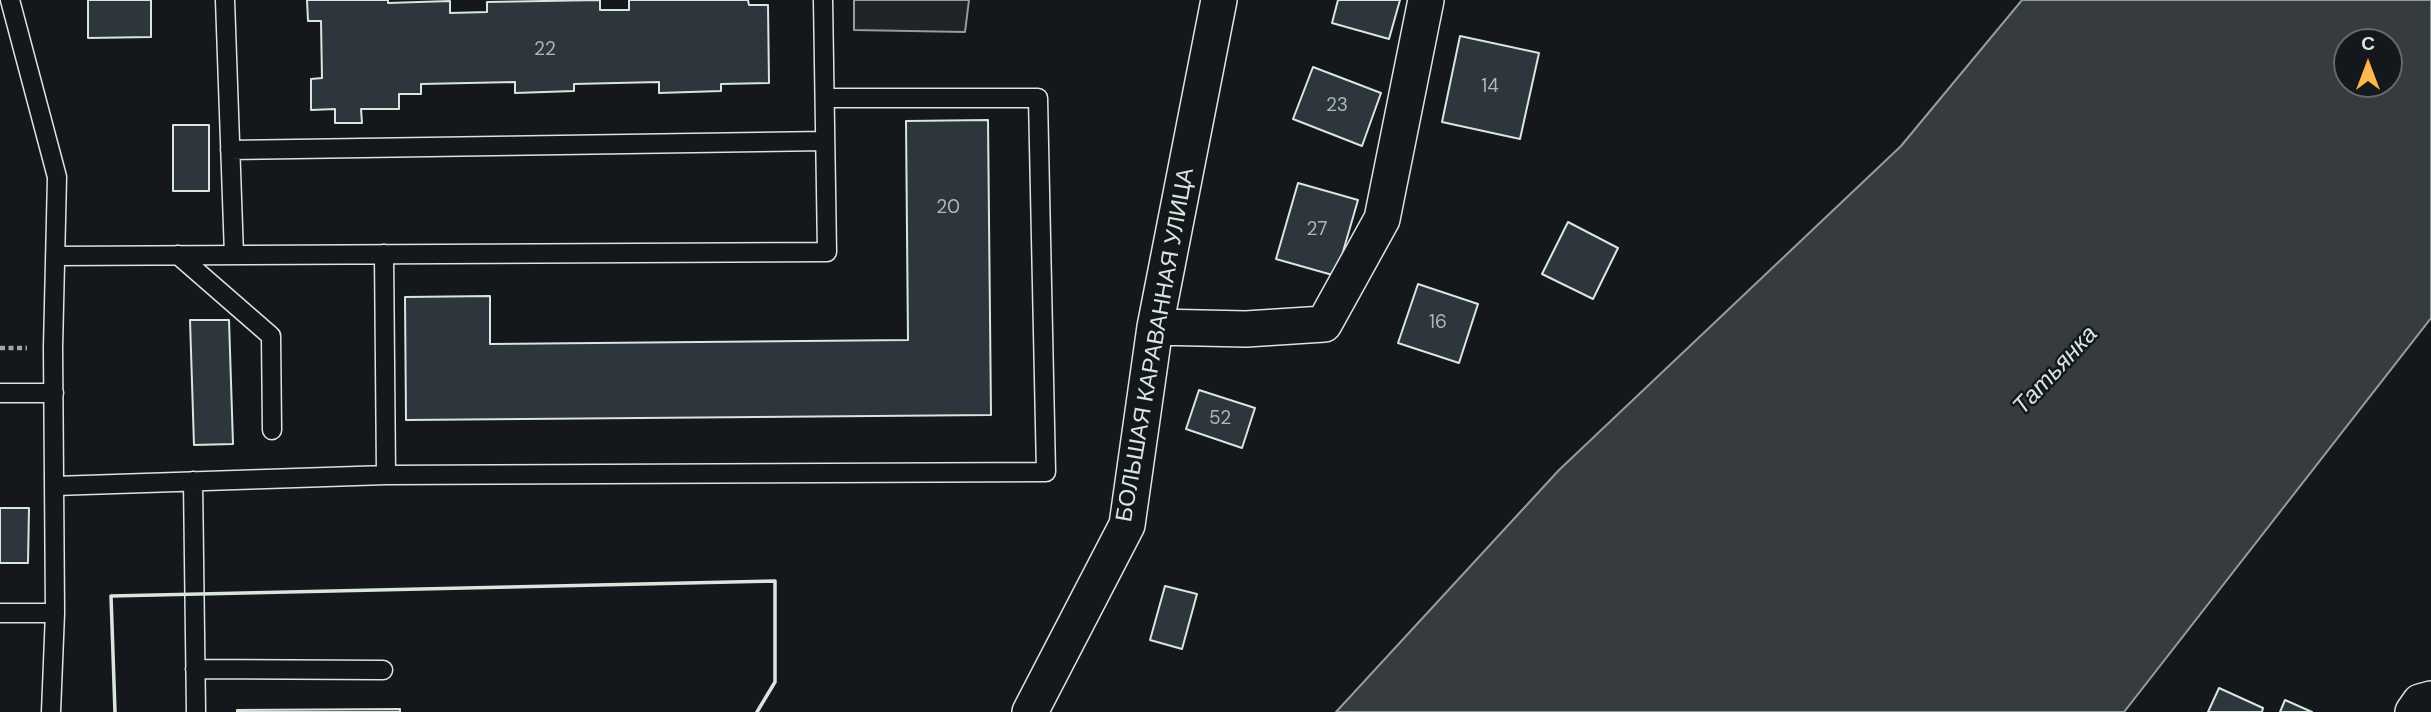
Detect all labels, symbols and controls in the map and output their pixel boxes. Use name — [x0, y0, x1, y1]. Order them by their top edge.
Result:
north arrow — [2333, 28, 2403, 98]
text: С — [2361, 31, 2375, 56]
house number: 22 — [534, 39, 556, 61]
house number: 14 — [1481, 76, 1499, 98]
house number: 23 — [1326, 95, 1348, 117]
street label: БОЛЬШАЯ КАРАВАННАЯ УЛИЦА — [1111, 166, 1201, 524]
house number: 20 — [936, 197, 960, 219]
house number: 27 — [1307, 219, 1327, 241]
house number: 16 — [1429, 312, 1447, 334]
water label: Татьянка — [2008, 321, 2104, 421]
house number: 52 — [1209, 408, 1231, 430]

